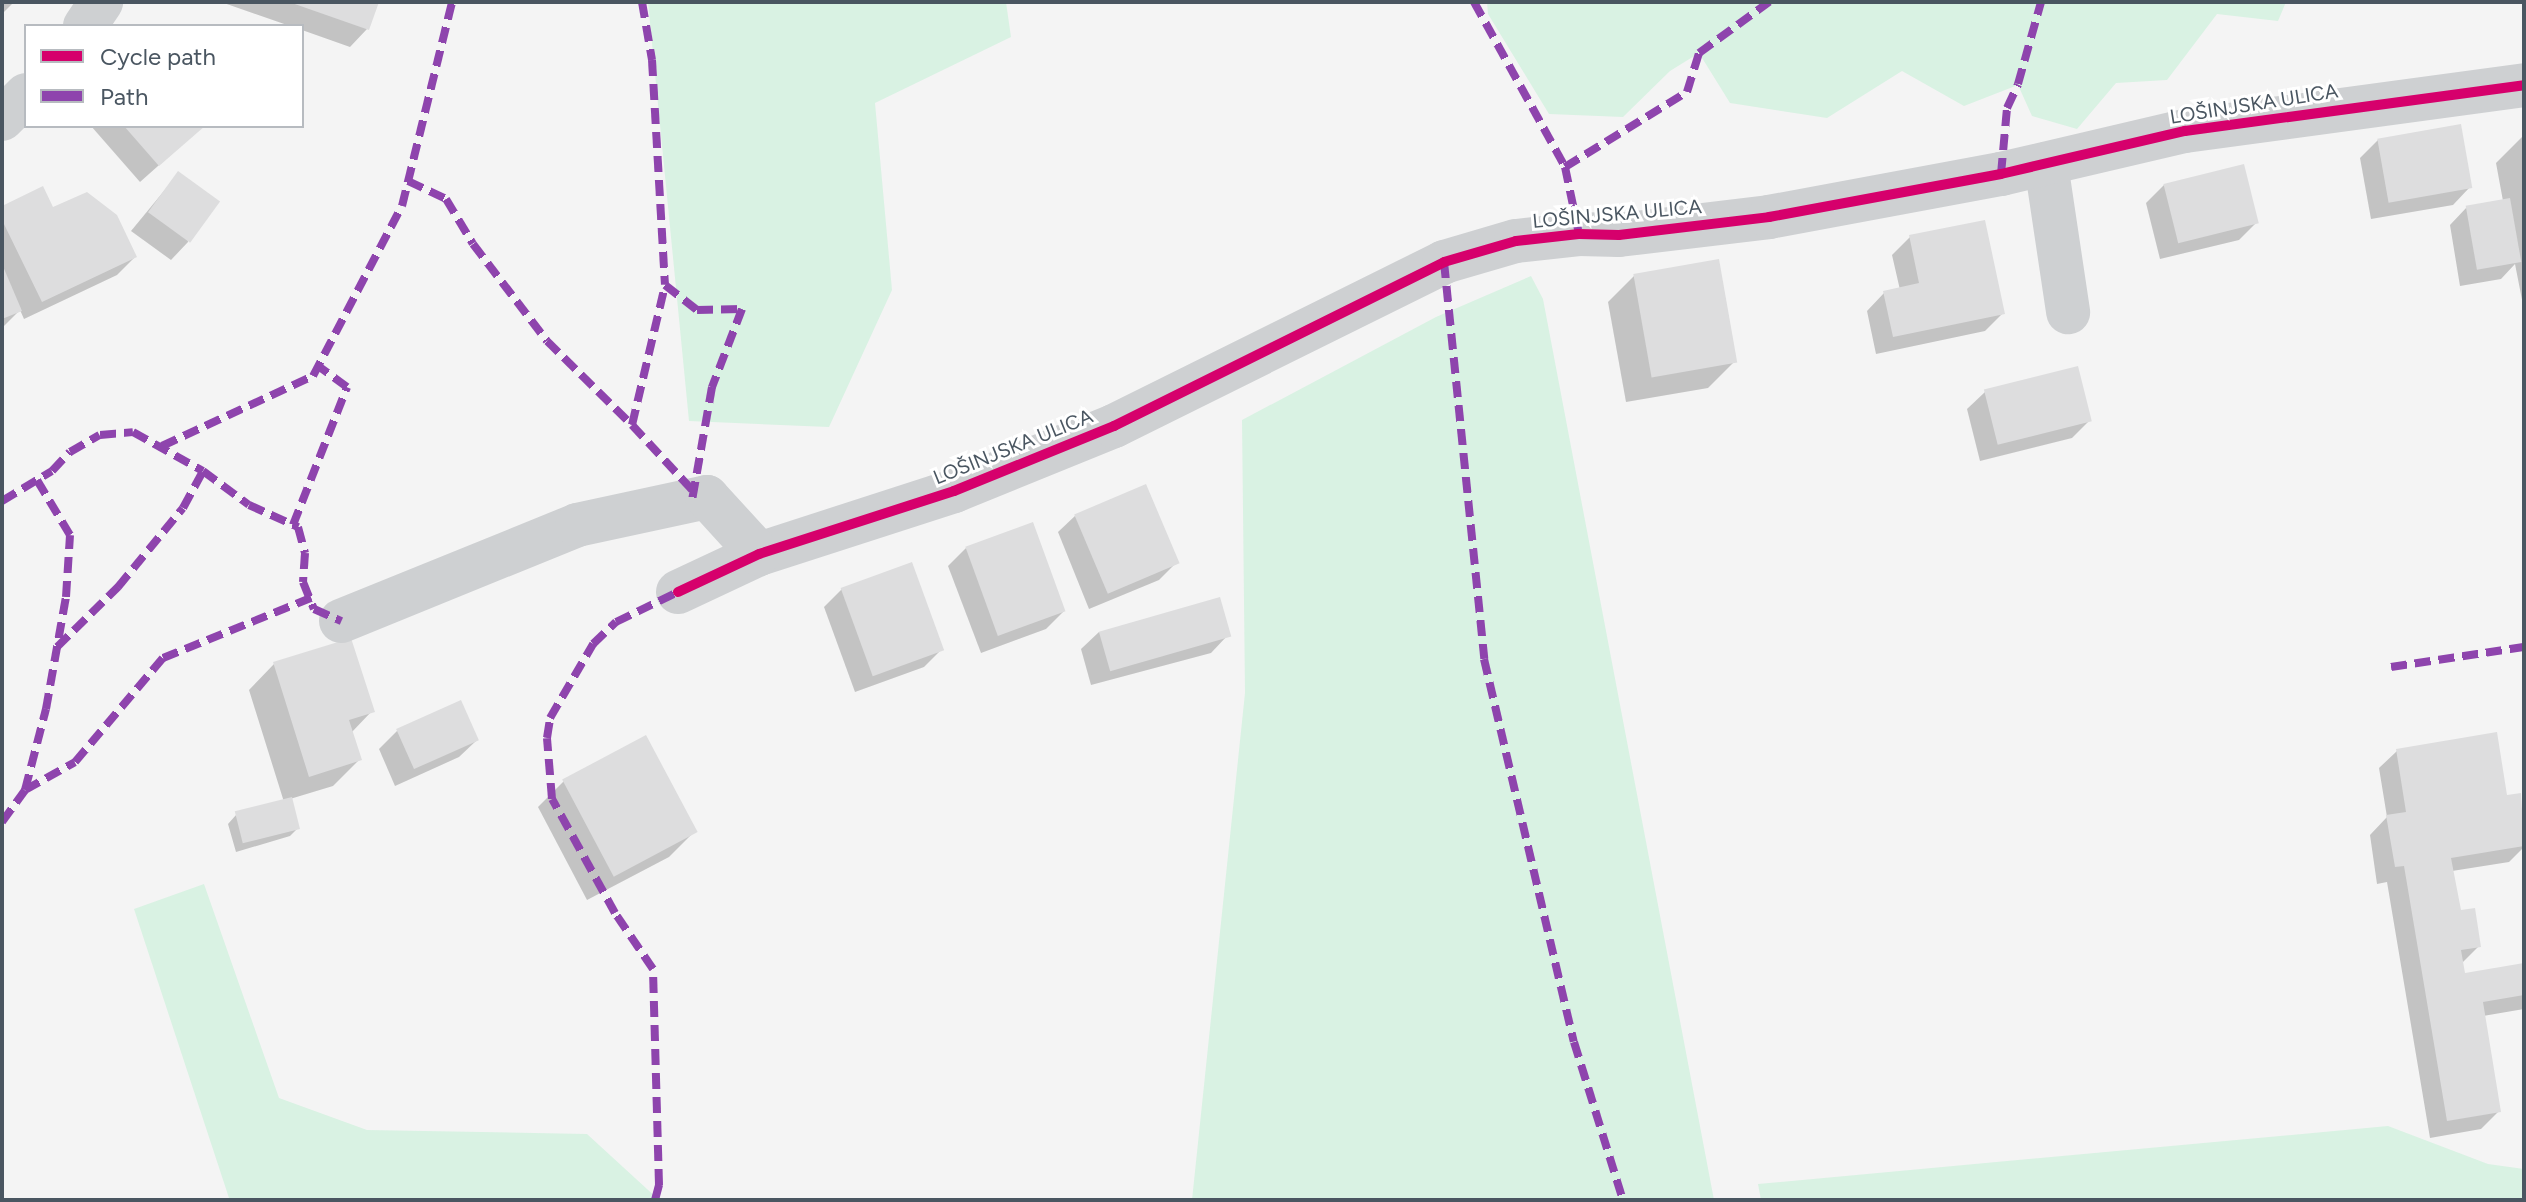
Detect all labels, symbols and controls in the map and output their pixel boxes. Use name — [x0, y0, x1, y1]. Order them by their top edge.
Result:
legend — [24, 24, 304, 128]
text: Cycle path — [100, 42, 216, 71]
street label: LOŠINJSKA ULICA — [2168, 79, 2340, 129]
text: Path — [100, 82, 148, 111]
street label: LOŠINJSKA ULICA — [1531, 195, 1703, 233]
street label: LOŠINJSKA ULICA — [930, 404, 1096, 490]

